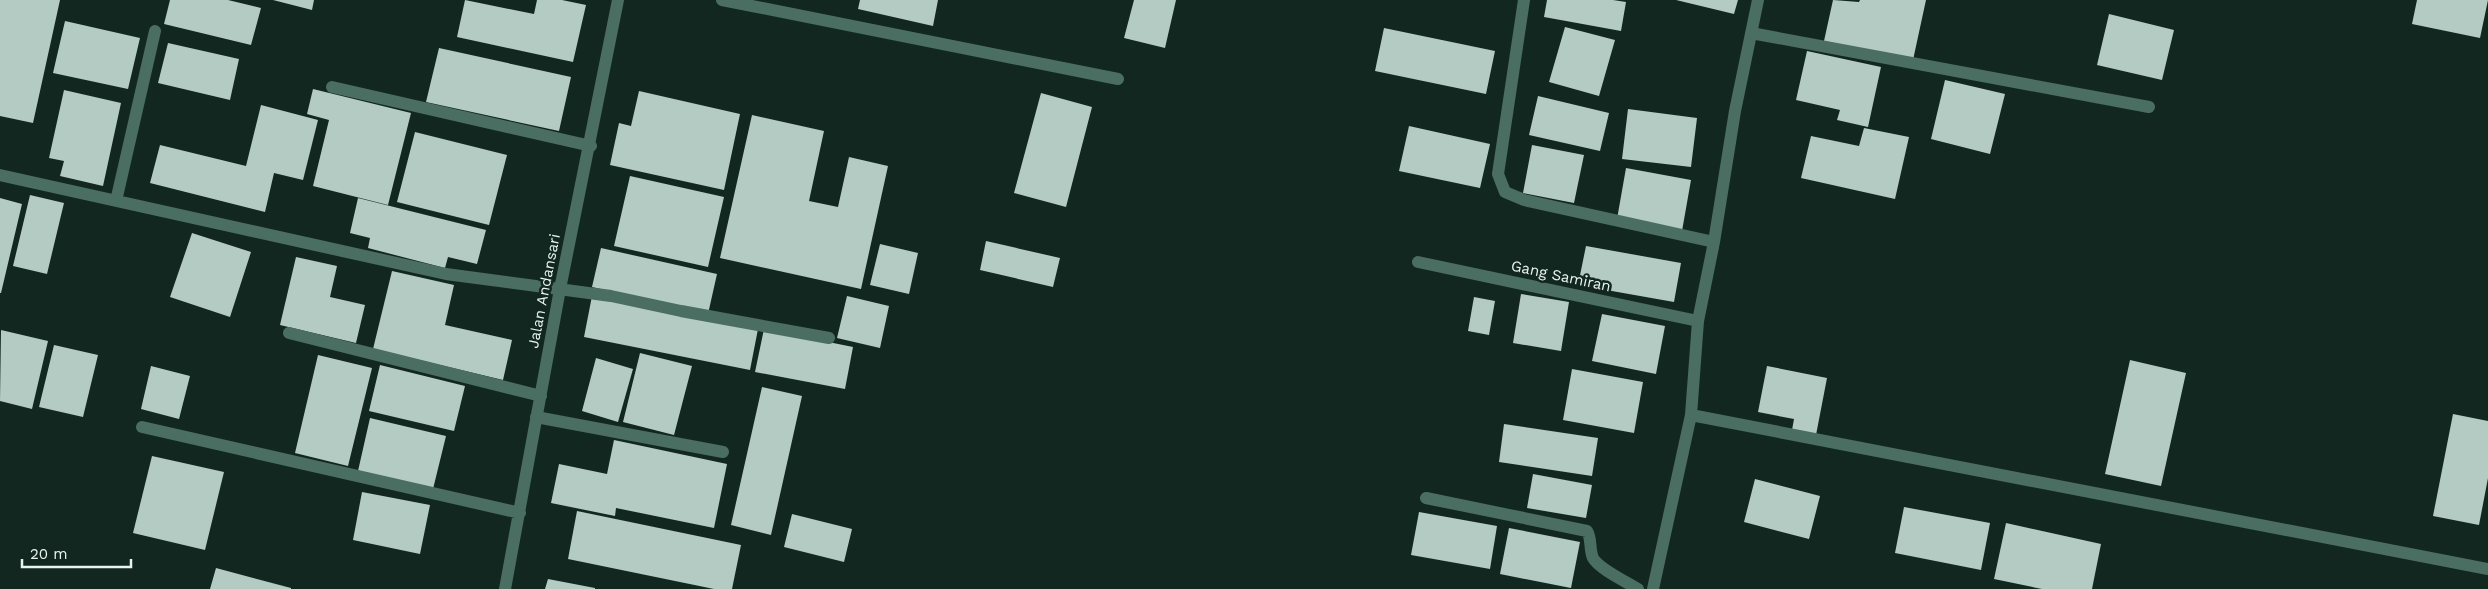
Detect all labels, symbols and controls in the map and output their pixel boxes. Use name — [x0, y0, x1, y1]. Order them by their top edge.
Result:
street label: Jalan Andansari — [524, 232, 564, 350]
street label: Gang Samiran — [1509, 257, 1613, 295]
scale bar — [22, 536, 131, 568]
text: 20 m — [30, 545, 68, 563]

